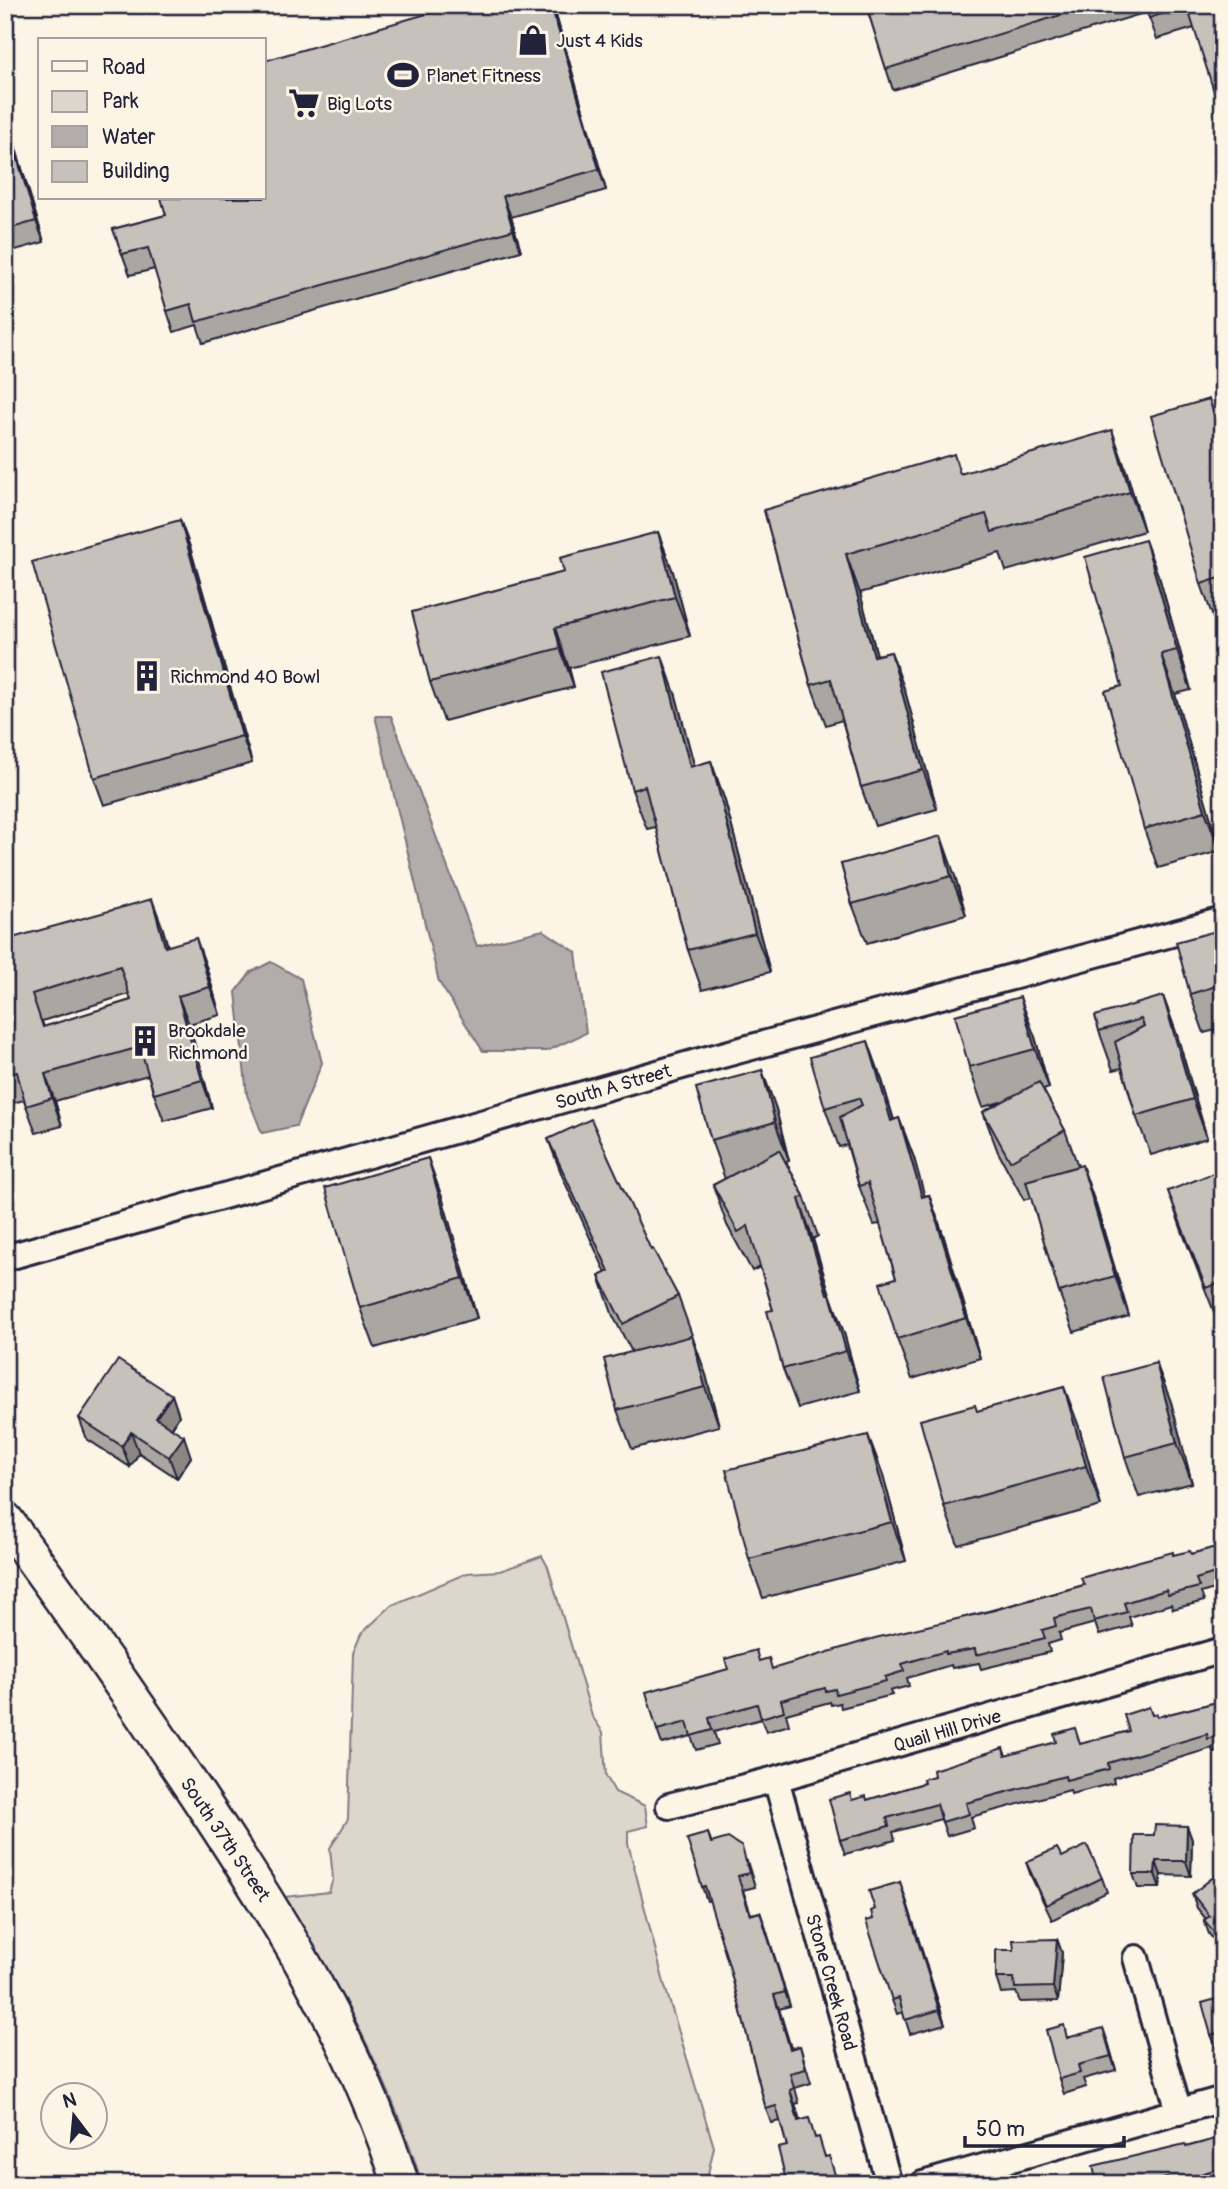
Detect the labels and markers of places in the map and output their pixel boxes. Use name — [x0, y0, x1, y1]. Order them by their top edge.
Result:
shop icon: Just 4 Kids — [516, 23, 550, 57]
place label: Just 4 Kids — [556, 29, 643, 53]
sports icon: Planet Fitness — [386, 58, 420, 92]
place label: Planet Fitness — [426, 64, 541, 88]
supermarket icon: Big Lots — [287, 86, 321, 120]
place label: Big Lots — [327, 92, 392, 116]
building icon: Richmond 40 Bowl — [130, 659, 164, 693]
place label: Richmond 40 Bowl — [170, 665, 320, 689]
place label: Brookdale Richmond — [168, 1019, 248, 1065]
building icon: Brookdale Richmond — [128, 1024, 162, 1058]

